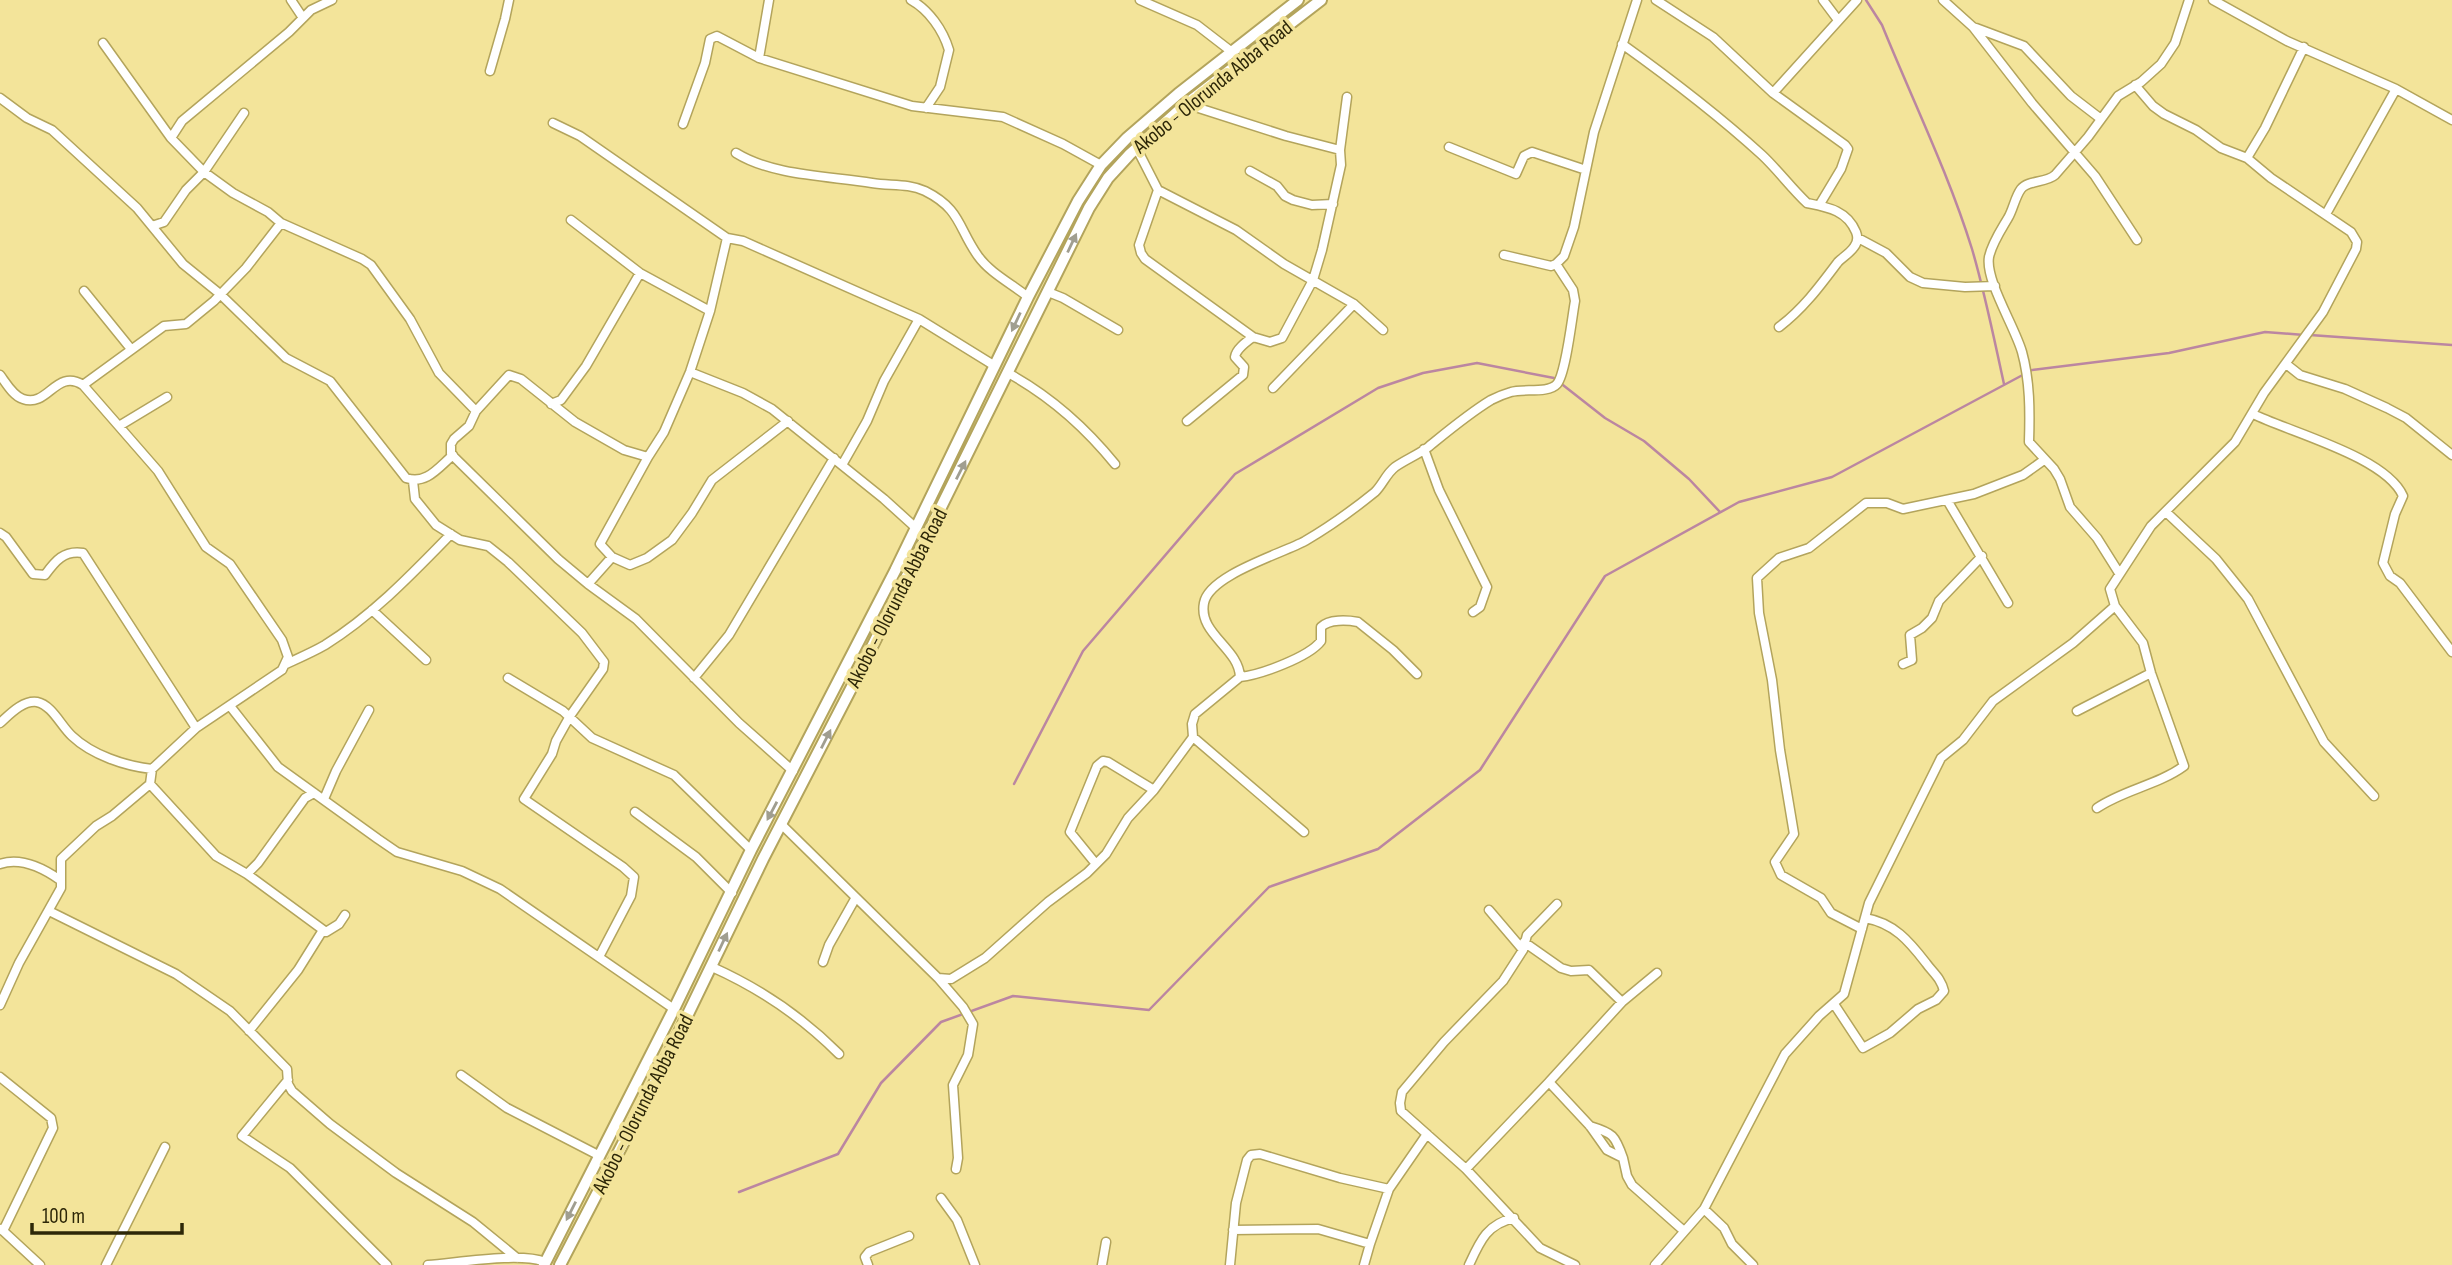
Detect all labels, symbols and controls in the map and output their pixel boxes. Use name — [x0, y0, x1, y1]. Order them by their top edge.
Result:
street label: Akobo - Olorunda Abba Road — [1128, 15, 1298, 159]
one-way arrow — [1067, 233, 1078, 254]
one-way arrow — [1010, 312, 1022, 332]
one-way arrow — [955, 460, 966, 480]
street label: Akobo - Olorunda Abba Road — [841, 504, 953, 693]
one-way arrow — [819, 728, 831, 748]
one-way arrow — [766, 801, 778, 820]
one-way arrow — [718, 932, 729, 952]
street label: Akobo - Olorunda Abba Road — [587, 1010, 699, 1199]
scale bar — [32, 1192, 182, 1236]
one-way arrow — [566, 1201, 577, 1221]
text: 100 m — [42, 1204, 85, 1229]

